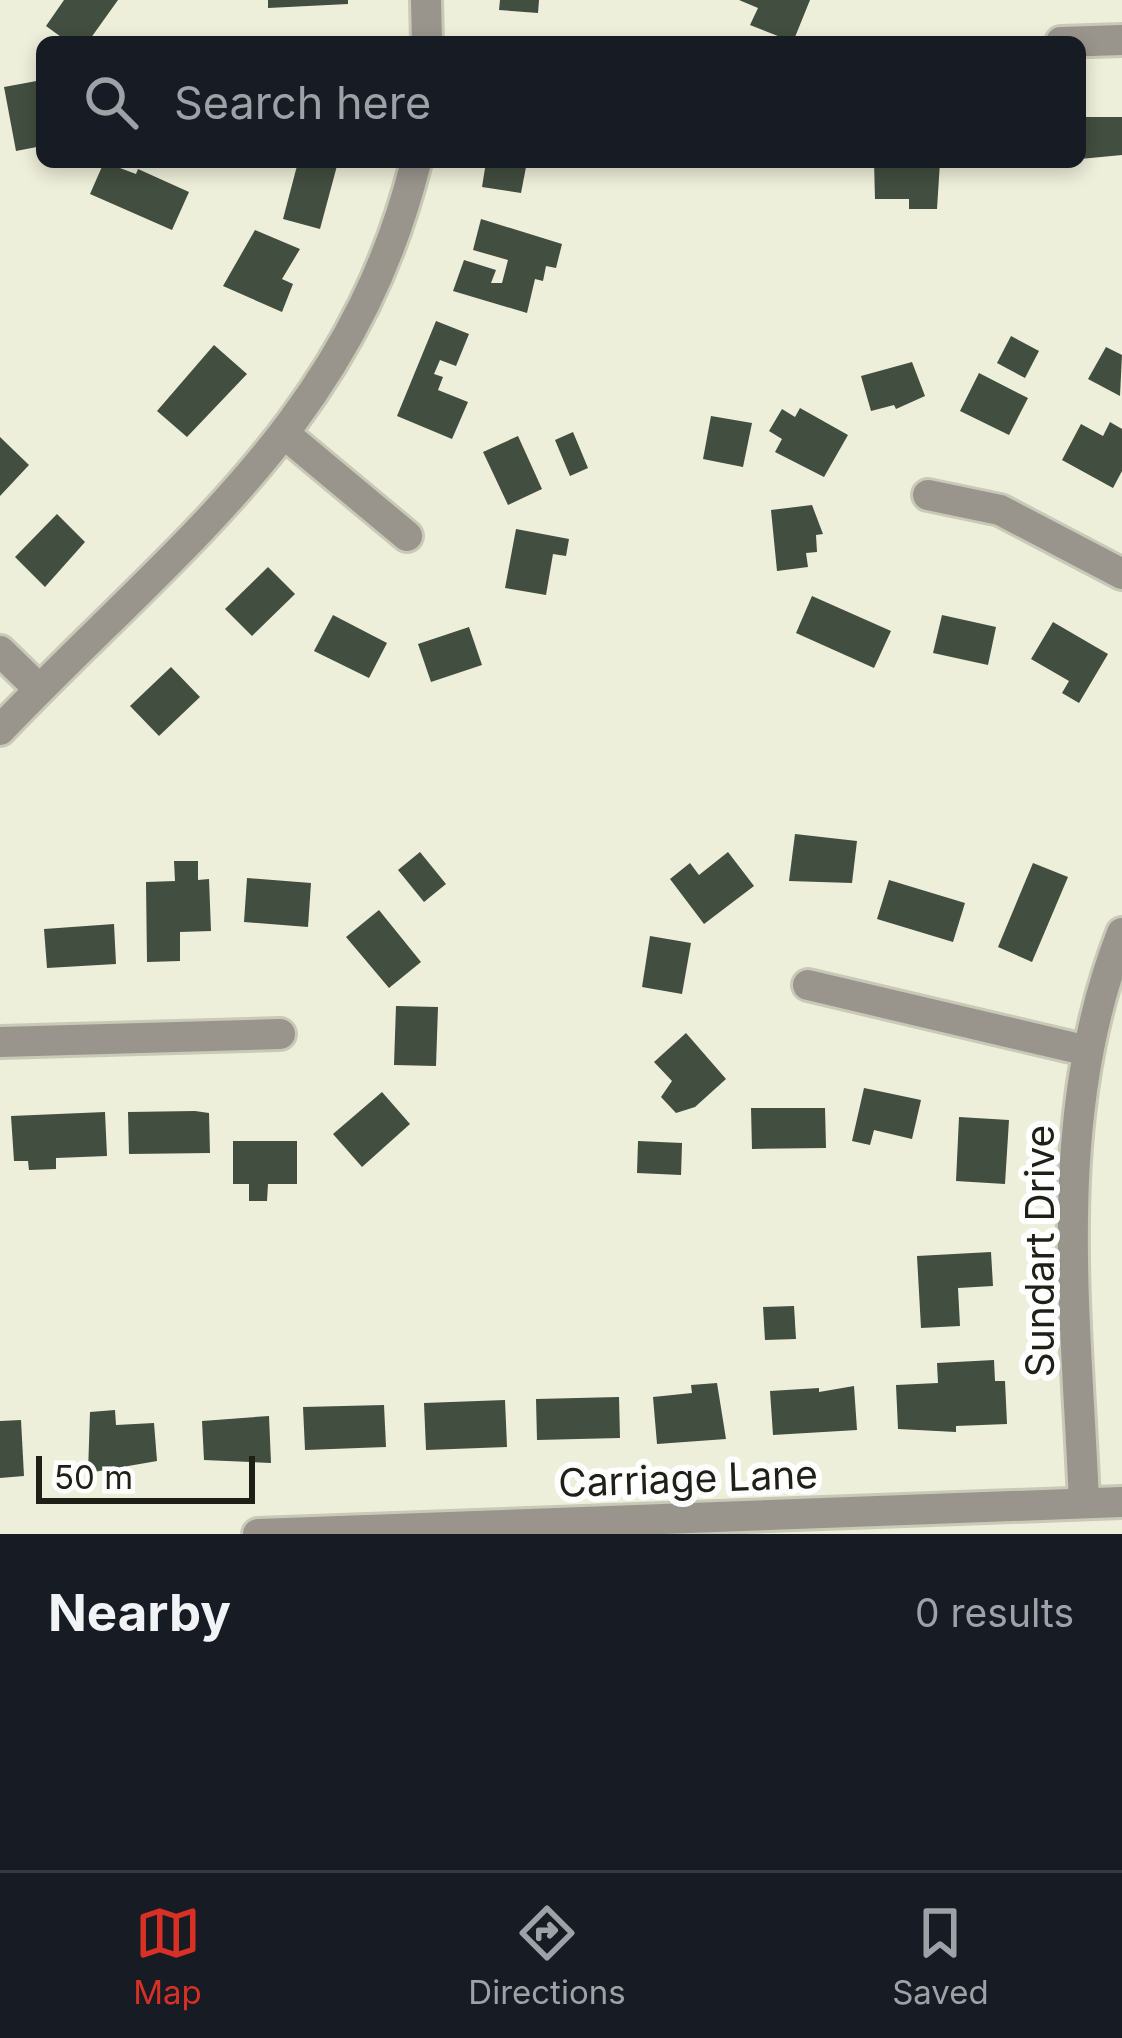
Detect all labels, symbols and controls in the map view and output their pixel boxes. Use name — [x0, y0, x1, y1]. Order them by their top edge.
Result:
search box — [36, 36, 1086, 168]
icon: search — [78, 69, 144, 135]
text: Search here — [174, 75, 431, 130]
street label: Sundart Drive — [1016, 1125, 1063, 1377]
scale bar — [36, 1450, 255, 1503]
street label: Carriage Lane — [557, 1450, 819, 1506]
text: 50 m — [54, 1457, 133, 1497]
text: Nearby — [48, 1582, 231, 1643]
text: 0 results — [915, 1589, 1074, 1636]
tab: Map — [133, 1900, 202, 2012]
tab: Directions — [468, 1900, 626, 2012]
tab: Saved — [892, 1900, 989, 2012]

